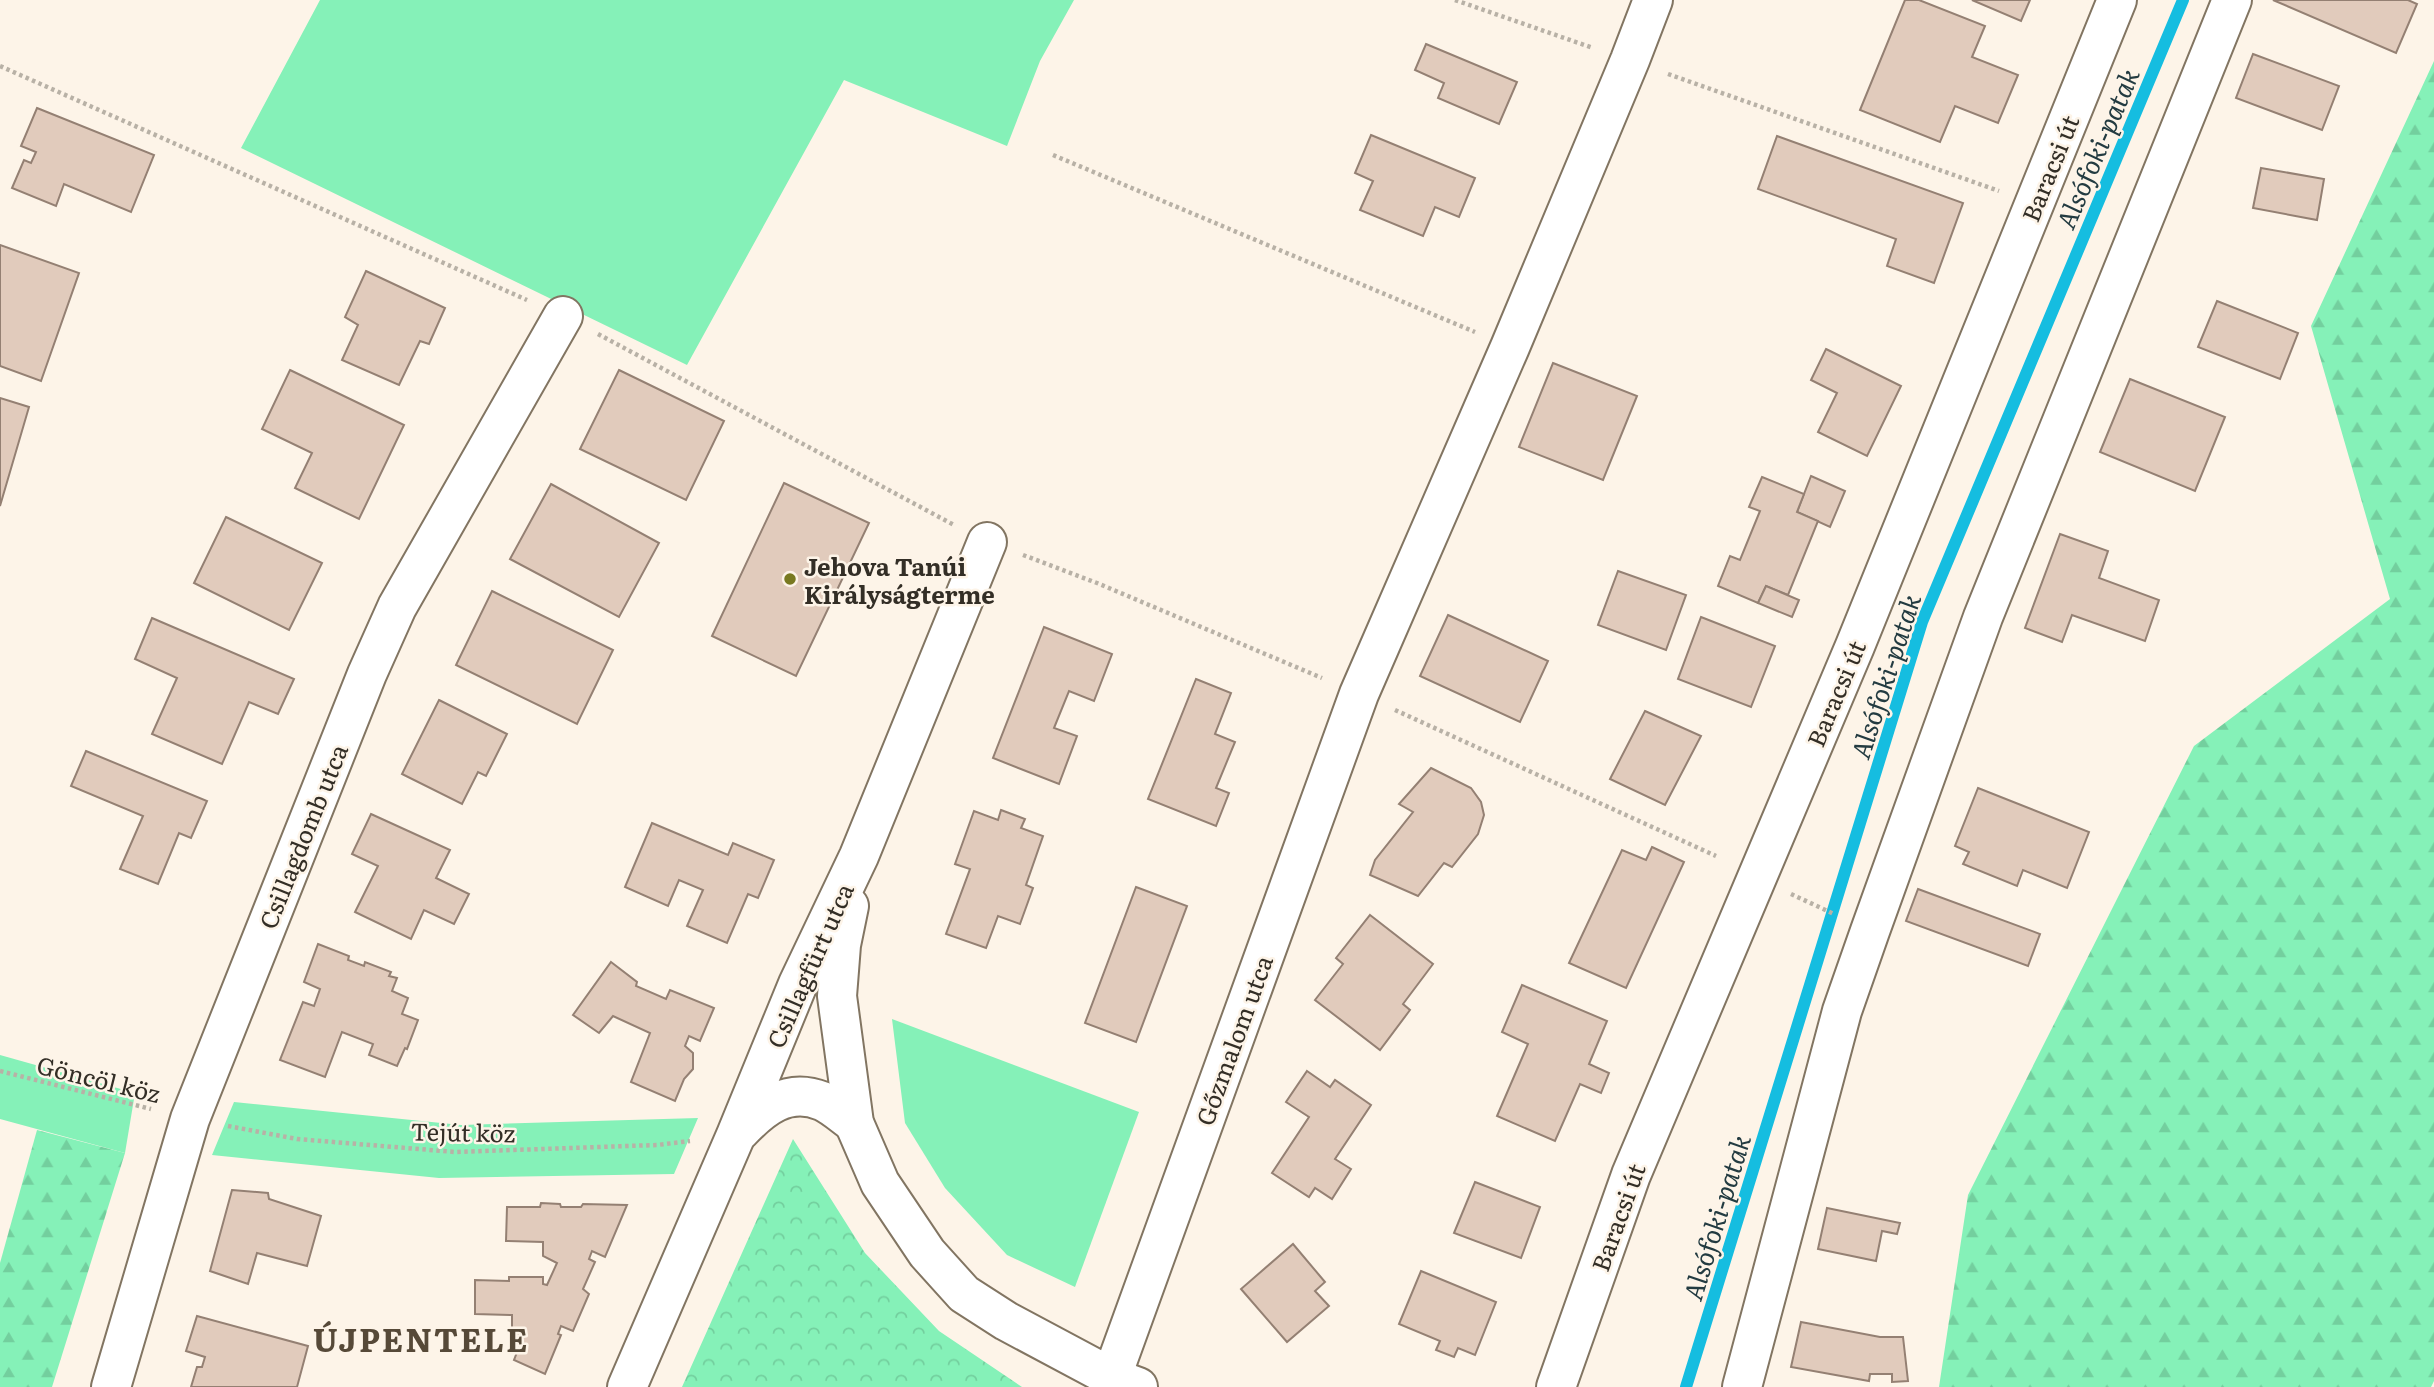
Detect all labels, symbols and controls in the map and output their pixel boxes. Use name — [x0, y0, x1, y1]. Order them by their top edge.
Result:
water label: Alsófoki-patak — [2045, 61, 2148, 235]
street label: Baracsi út — [2012, 109, 2086, 227]
place label: Jehova Tanúi Királyságterme — [804, 548, 995, 611]
marker: Jehova Tanúi Királyságterme — [782, 571, 798, 587]
water label: Alsófoki-patak — [1839, 588, 1929, 764]
street label: Baracsi út — [1797, 634, 1873, 752]
street label: Csillagdomb utca — [249, 738, 355, 934]
street label: Csillagfürt utca — [757, 877, 861, 1053]
street label: Gőzmalom utca — [1186, 950, 1280, 1130]
street label: Göncöl köz — [34, 1046, 165, 1110]
street label: Tejút köz — [410, 1113, 516, 1149]
water label: Alsófoki-patak — [1671, 1129, 1759, 1305]
street label: Baracsi út — [1581, 1158, 1653, 1276]
district label: ÚJPENTELE — [313, 1314, 529, 1362]

